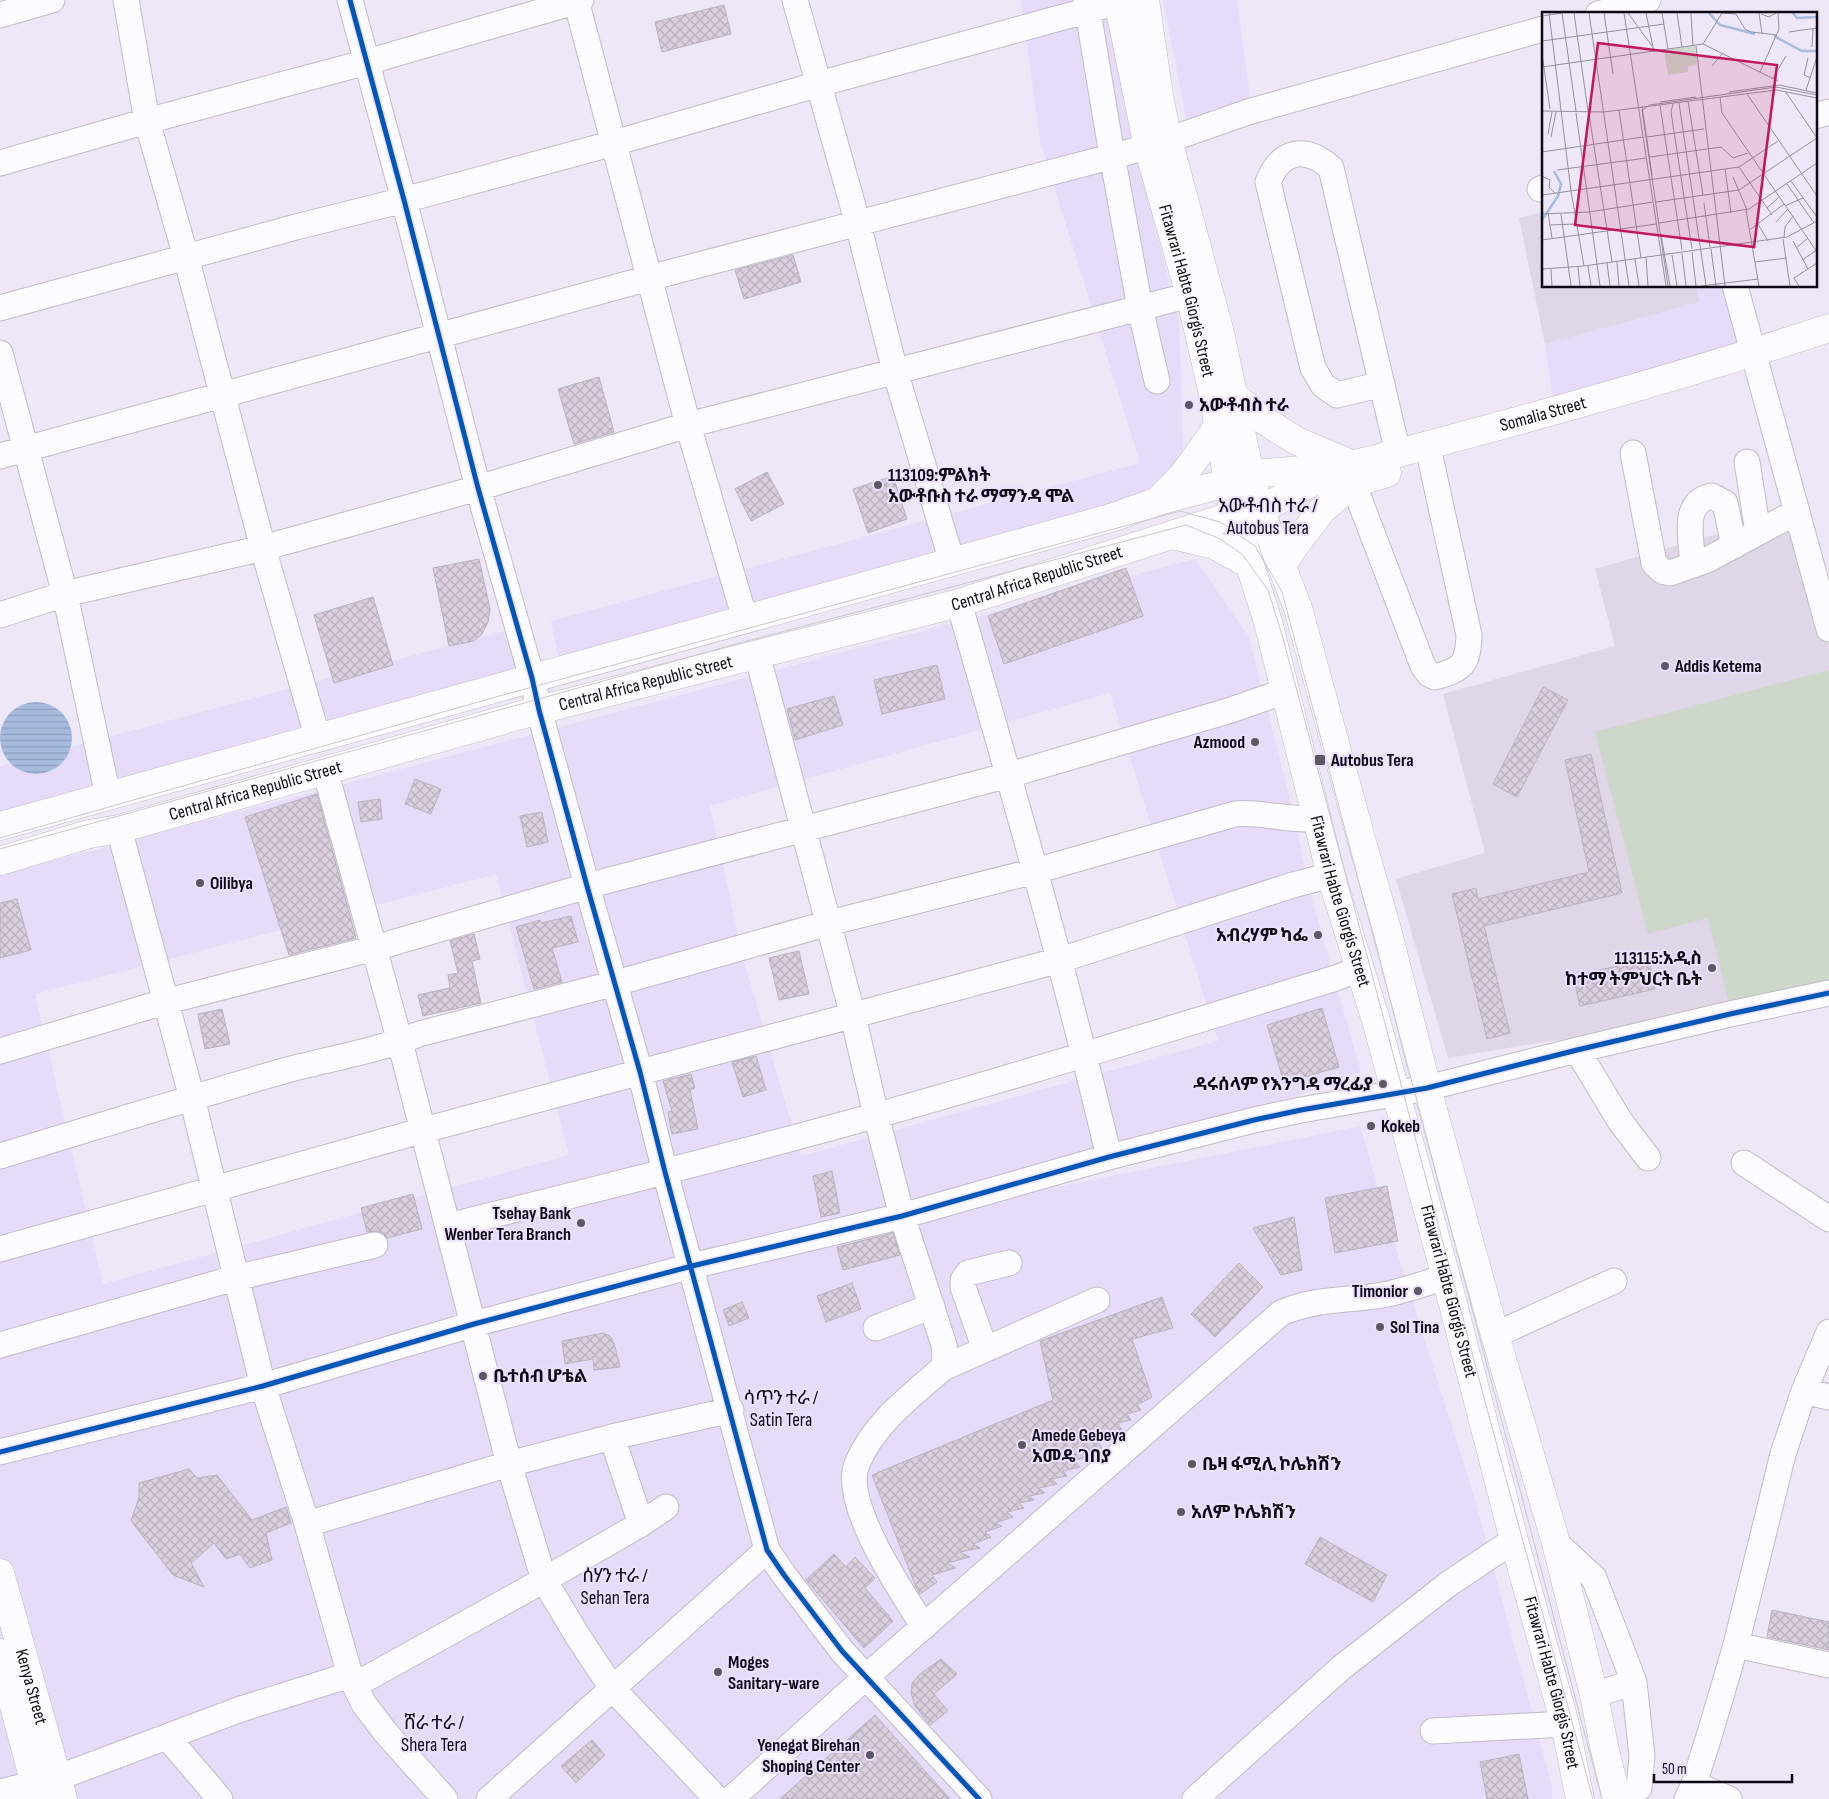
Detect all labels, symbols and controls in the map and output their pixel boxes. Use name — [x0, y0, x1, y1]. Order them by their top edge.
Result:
inset map — [1542, 12, 1816, 288]
street label: Fitawrari Habte Giorgis Street — [1154, 202, 1219, 380]
street label: Somalia Street — [1498, 392, 1589, 436]
place label: አውቶብስ ተራ — [1199, 395, 1289, 416]
marker: አውቶብስ ተራ — [1183, 399, 1195, 411]
place label: 113109:ምልክት አውቶቡስ ተራ ማማንዳ ሞል — [888, 465, 1074, 507]
marker: 113109:ምልክት አውቶቡስ ተራ ማማንዳ ሞል — [872, 479, 884, 491]
district label: አውቶብስ ተራ / Autobus Tera — [1218, 495, 1318, 540]
street label: Central Africa Republic Street — [949, 541, 1126, 616]
street label: Central Africa Republic Street — [557, 651, 735, 716]
place label: Addis Ketema — [1674, 656, 1762, 677]
marker: Addis Ketema — [1659, 660, 1671, 672]
place label: Azmood — [1193, 732, 1245, 753]
marker: Azmood — [1249, 736, 1261, 748]
place label: Autobus Tera — [1330, 750, 1414, 771]
marker: Autobus Tera — [1313, 753, 1327, 767]
street label: Central Africa Republic Street — [167, 756, 345, 825]
street label: Fitawrari Habte Giorgis Street — [1306, 813, 1375, 990]
place label: Oilibya — [210, 873, 253, 894]
marker: Oilibya — [194, 877, 206, 889]
place label: አብረሃም ካፌ — [1216, 925, 1308, 946]
marker: አብረሃም ካፌ — [1312, 929, 1324, 941]
place label: 113115:አዲስ ከተማ ትምህርት ቤት — [1565, 948, 1702, 990]
marker: 113115:አዲስ ከተማ ትምህርት ቤት — [1706, 962, 1718, 974]
place label: ዳሩሰላም የእንግዳ ማረፊያ — [1193, 1074, 1373, 1095]
marker: ዳሩሰላም የእንግዳ ማረፊያ — [1377, 1078, 1389, 1090]
place label: Kokeb — [1381, 1116, 1420, 1137]
marker: Kokeb — [1365, 1120, 1377, 1132]
place label: Tsehay Bank Wenber Tera Branch — [444, 1203, 571, 1245]
street label: Fitawrari Habte Giorgis Street — [1416, 1203, 1482, 1380]
marker: Tsehay Bank Wenber Tera Branch — [575, 1217, 587, 1229]
place label: Timonior — [1352, 1281, 1408, 1302]
marker: Timonior — [1412, 1285, 1424, 1297]
place label: Sol Tina — [1390, 1317, 1439, 1338]
marker: Sol Tina — [1374, 1321, 1386, 1333]
place label: ቤተሰብ ሆቴል — [493, 1366, 587, 1387]
marker: ቤተሰብ ሆቴል — [477, 1370, 489, 1382]
district label: ሳጥን ተራ / Satin Tera — [744, 1387, 819, 1432]
place label: Amede Gebeya አመዴ ገበያ — [1031, 1425, 1126, 1467]
marker: Amede Gebeya አመዴ ገበያ — [1016, 1439, 1028, 1451]
place label: ቤዛ ፋሚሊ ኮሌክሽን — [1202, 1454, 1342, 1475]
marker: ቤዛ ፋሚሊ ኮሌክሽን — [1186, 1458, 1198, 1470]
place label: አለም ኮሌክሽን — [1191, 1502, 1296, 1523]
marker: አለም ኮሌክሽን — [1175, 1506, 1187, 1518]
district label: ሰሃን ተራ / Sehan Tera — [581, 1565, 649, 1610]
street label: Fitawrari Habte Giorgis Street — [1519, 1594, 1584, 1771]
street label: Kenya Street — [11, 1647, 52, 1727]
place label: Moges Sanitary-ware — [728, 1652, 819, 1694]
marker: Moges Sanitary-ware — [712, 1666, 724, 1678]
district label: ሸራ ተራ / Shera Tera — [401, 1712, 467, 1757]
place label: Yenegat Birehan Shoping Center — [757, 1735, 860, 1777]
marker: Yenegat Birehan Shoping Center — [864, 1749, 876, 1761]
scale bar — [1654, 1752, 1792, 1784]
text: 50 m — [1662, 1760, 1687, 1779]

